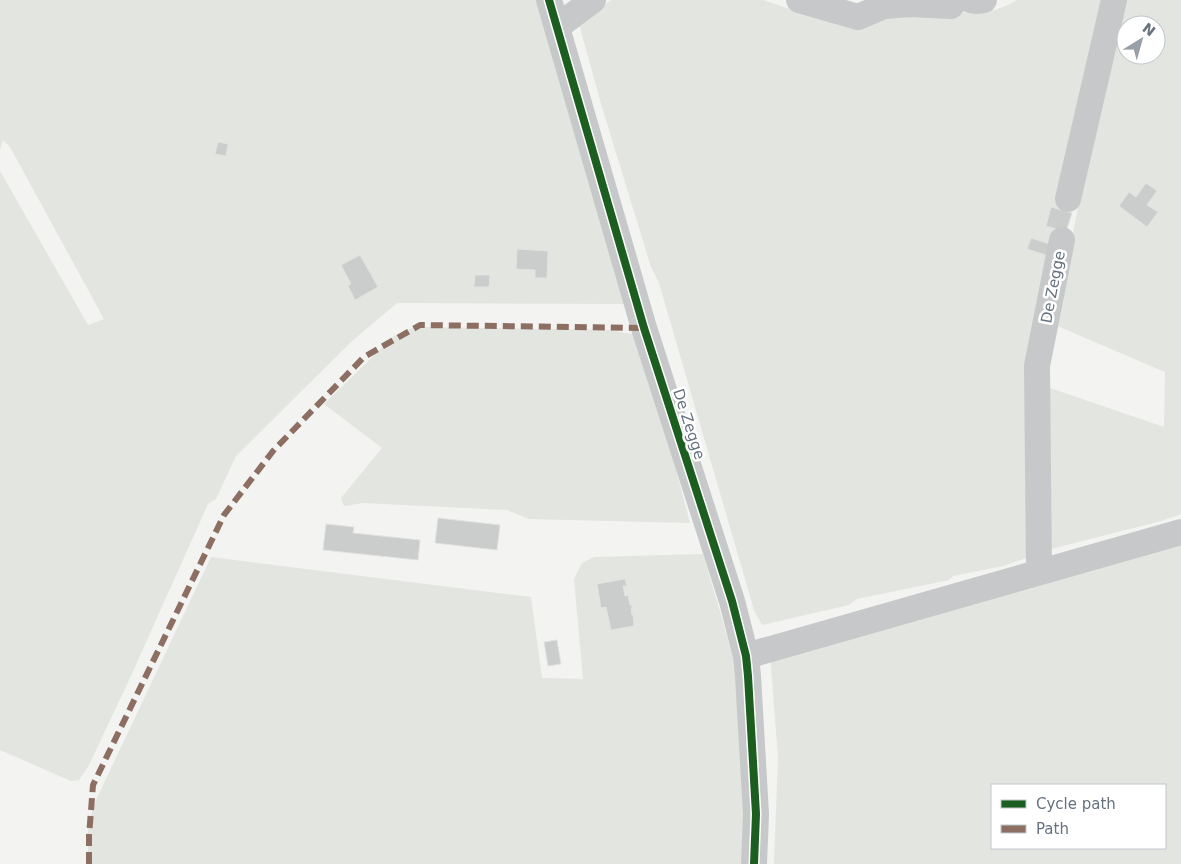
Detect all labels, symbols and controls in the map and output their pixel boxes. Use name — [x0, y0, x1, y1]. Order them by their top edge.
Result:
north arrow — [1116, 15, 1166, 65]
text: N — [1139, 20, 1158, 40]
street label: De Zegge — [1037, 249, 1069, 325]
street label: De Zegge — [669, 386, 709, 462]
legend — [991, 784, 1166, 849]
text: Cycle path — [1036, 795, 1116, 813]
text: Path — [1036, 820, 1069, 838]

